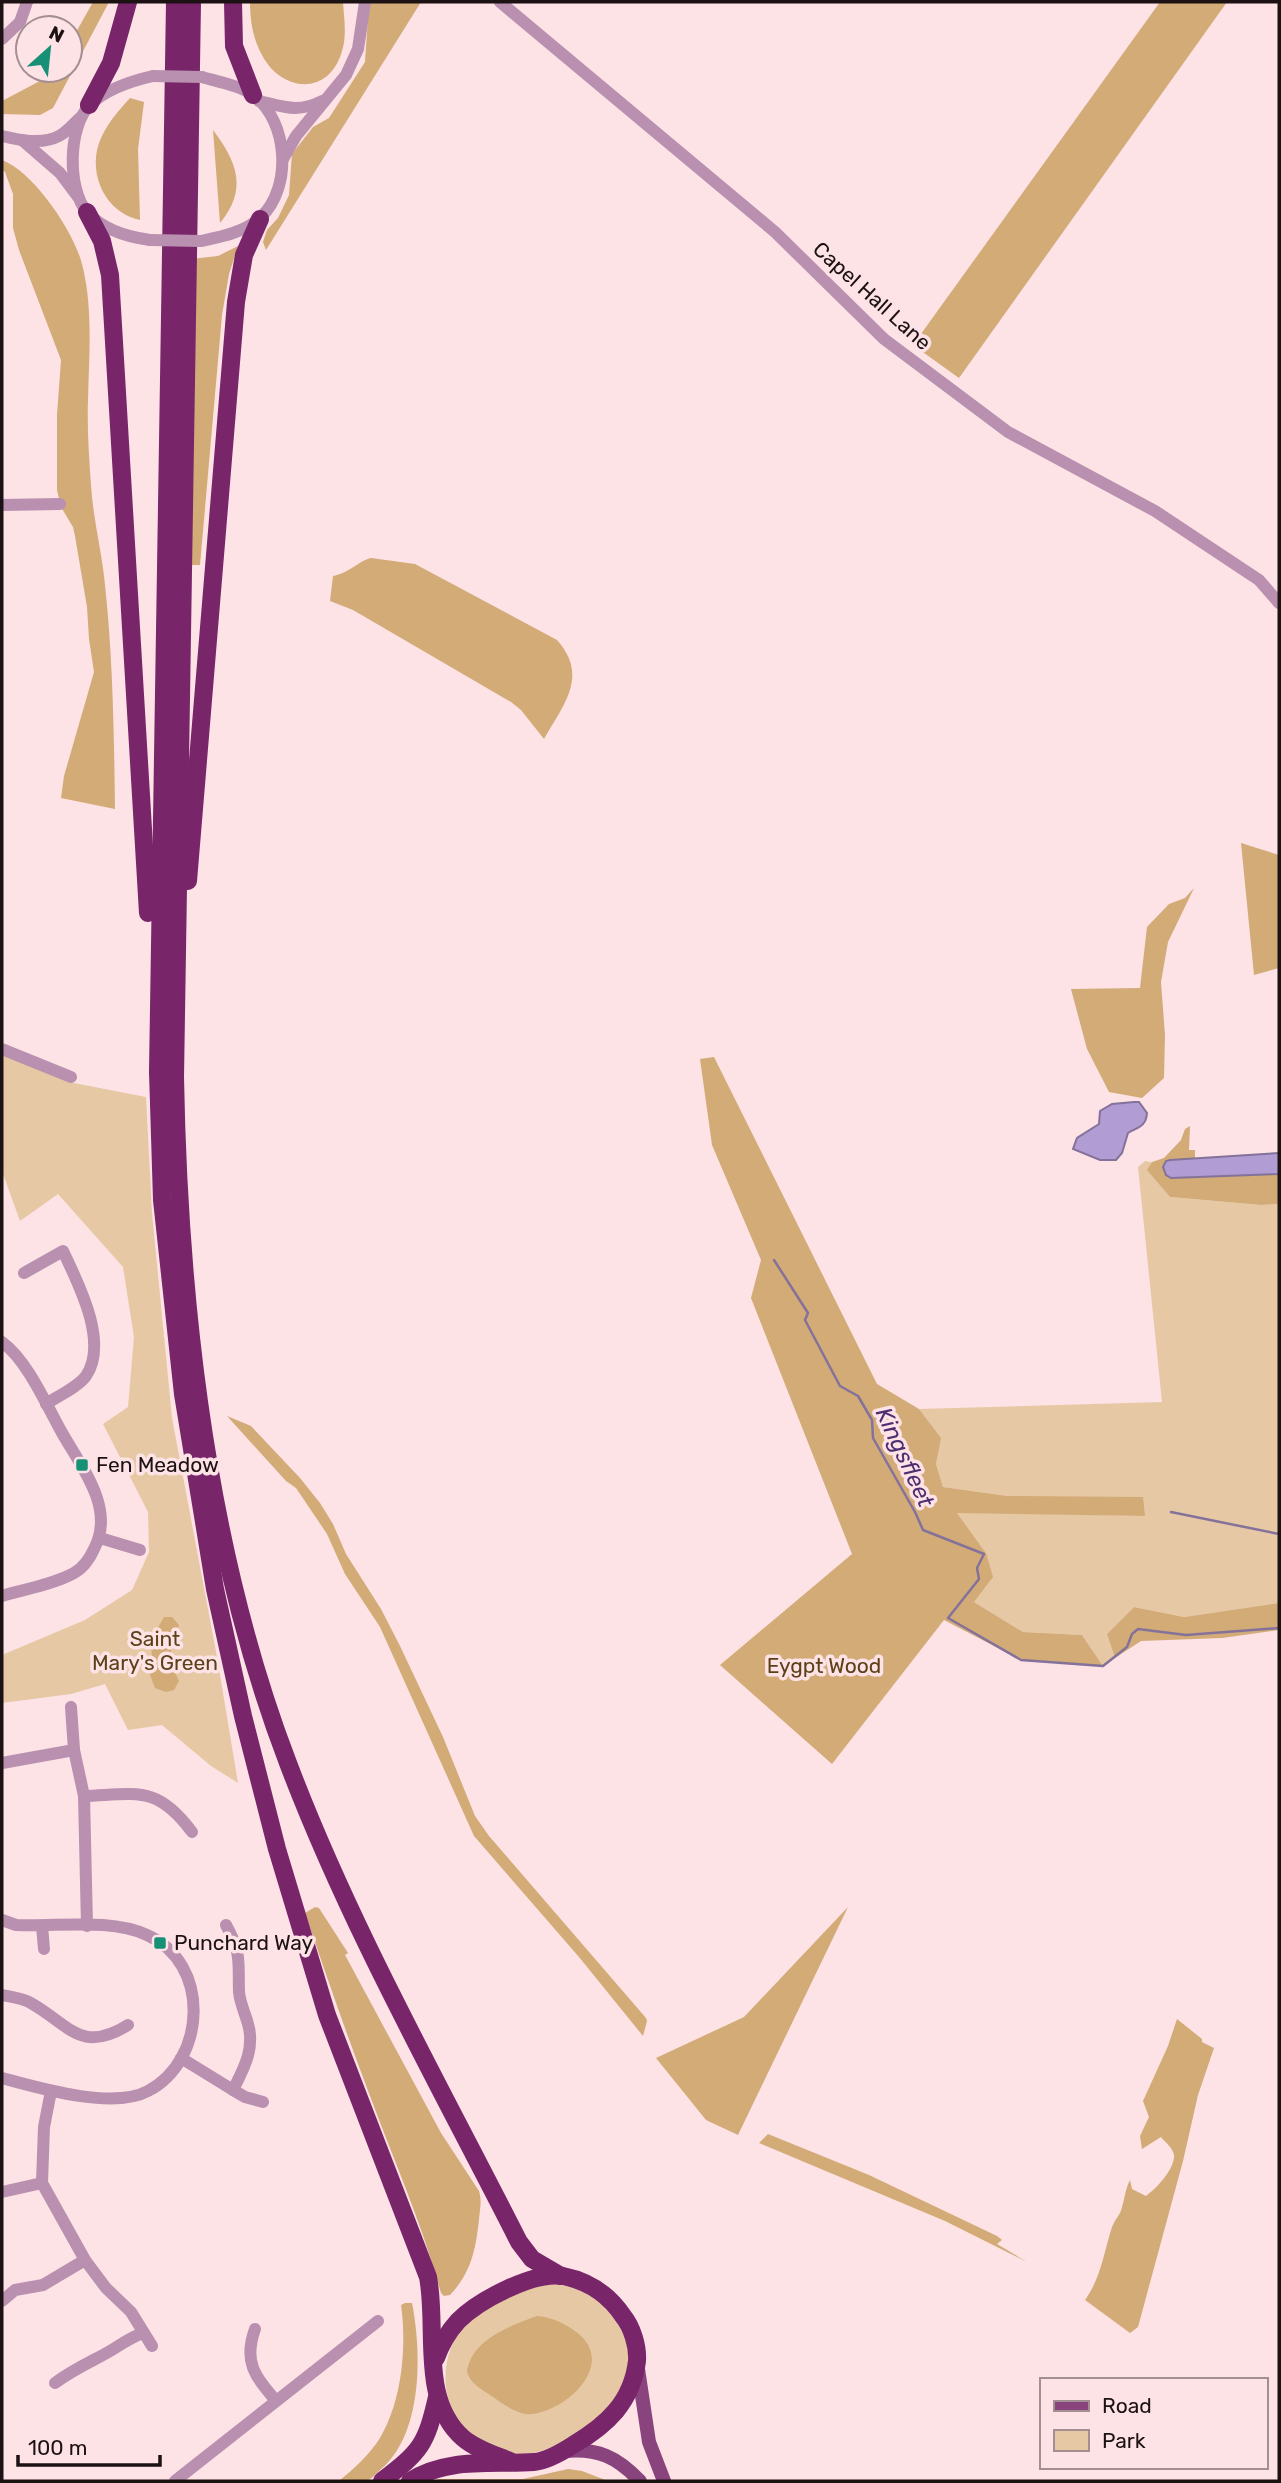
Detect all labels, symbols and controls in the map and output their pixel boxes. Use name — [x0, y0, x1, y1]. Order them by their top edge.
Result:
north arrow — [14, 14, 84, 84]
text: N — [45, 21, 68, 48]
street label: Capel Hall Lane — [808, 236, 936, 355]
water label: Kingsfleet — [870, 1403, 941, 1512]
place label: Fen Meadow — [96, 1452, 219, 1477]
marker: Fen Meadow — [74, 1457, 90, 1473]
park label: Saint Mary's Green — [92, 1626, 218, 1675]
park label: Eygpt Wood — [767, 1653, 881, 1678]
place label: Punchard Way — [174, 1930, 314, 1955]
marker: Punchard Way — [152, 1935, 168, 1951]
legend — [1040, 2378, 1267, 2469]
text: Road — [1102, 2393, 1152, 2418]
scale bar — [18, 2424, 159, 2468]
text: Park — [1102, 2428, 1146, 2453]
text: 100 m — [28, 2435, 87, 2460]

